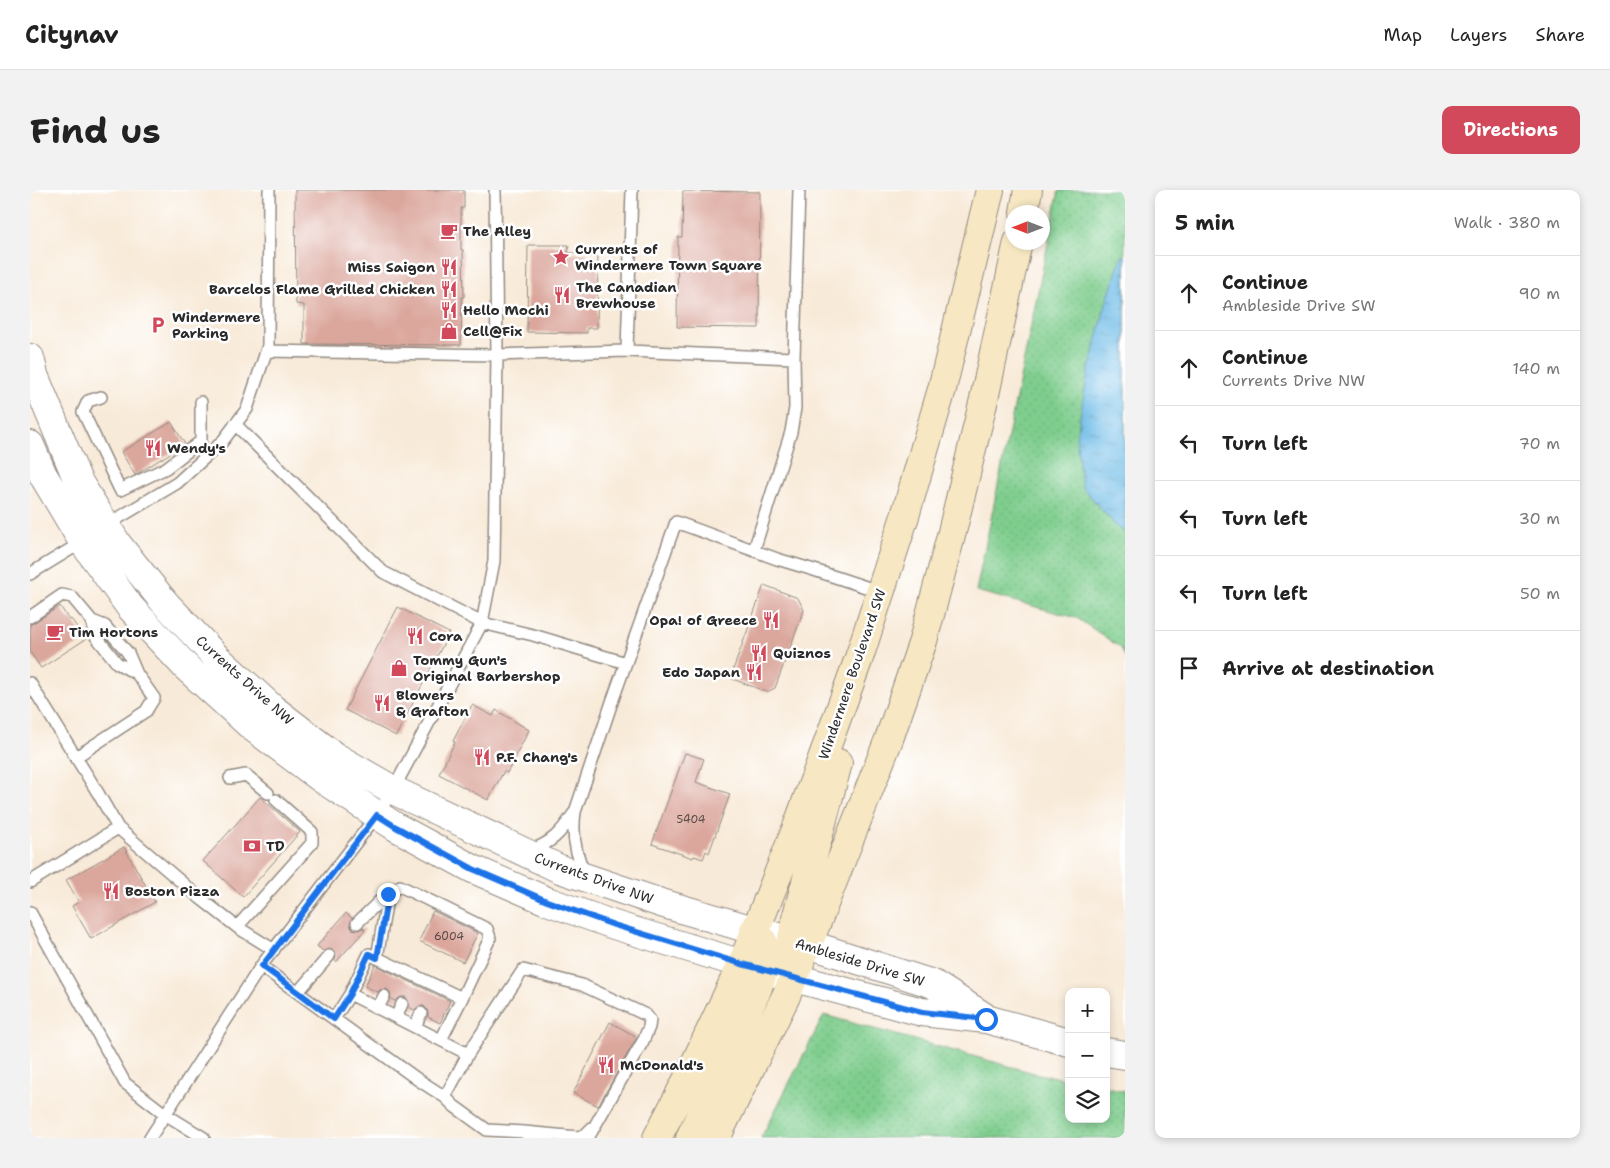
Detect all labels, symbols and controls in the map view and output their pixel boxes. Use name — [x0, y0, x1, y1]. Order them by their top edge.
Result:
text: Citynav — [25, 19, 119, 51]
text: Map — [1384, 23, 1422, 47]
text: Layers — [1450, 23, 1507, 47]
text: Share — [1535, 23, 1585, 47]
button: Directions — [1442, 106, 1580, 154]
text: Find us — [30, 107, 161, 154]
north arrow — [1005, 205, 1050, 250]
text: 5 min — [1175, 209, 1235, 237]
text: Walk · 380 m — [1454, 212, 1560, 233]
cafe icon: The Alley — [439, 221, 459, 241]
place label: The Alley — [463, 222, 531, 240]
place label: Currents of Windermere Town Square — [575, 240, 762, 274]
place icon: Currents of Windermere Town Square — [551, 247, 571, 267]
restaurant icon: Miss Saigon — [439, 257, 459, 277]
place label: Miss Saigon — [347, 258, 435, 276]
text: Continue — [1222, 270, 1308, 295]
place label: The Canadian Brewhouse — [576, 278, 677, 312]
restaurant icon: Barcelos Flame Grilled Chicken — [439, 279, 459, 299]
icon: ahead — [1175, 279, 1203, 307]
place label: Barcelos Flame Grilled Chicken — [209, 280, 435, 298]
text: 90 m — [1519, 283, 1560, 304]
restaurant icon: The Canadian Brewhouse — [552, 285, 572, 305]
text: Ambleside Drive SW — [1222, 295, 1376, 316]
restaurant icon: Hello Mochi — [439, 300, 459, 320]
place label: Hello Mochi — [463, 301, 549, 319]
place label: Windermere Parking — [172, 308, 261, 342]
parking icon: Windermere Parking — [148, 315, 168, 335]
shop icon: Cell@Fix — [439, 321, 459, 341]
place label: Cell@Fix — [463, 322, 522, 340]
text: Continue — [1222, 345, 1308, 370]
icon: ahead — [1175, 354, 1203, 382]
text: 140 m — [1513, 358, 1560, 379]
text: Currents Drive NW — [1222, 370, 1365, 391]
icon: left — [1175, 429, 1203, 457]
text: Turn left — [1222, 431, 1308, 456]
text: 70 m — [1519, 433, 1560, 454]
restaurant icon: Wendy's — [143, 438, 163, 458]
place label: Wendy's — [167, 439, 226, 457]
icon: left — [1175, 504, 1203, 532]
text: Turn left — [1222, 506, 1308, 531]
text: 30 m — [1519, 508, 1560, 529]
icon: left — [1175, 579, 1203, 607]
text: Turn left — [1222, 581, 1308, 606]
text: 50 m — [1520, 583, 1560, 604]
street label: Windermere Boulevard SW — [814, 586, 890, 762]
restaurant icon: Opa! of Greece — [761, 610, 781, 630]
place label: Opa! of Greece — [649, 611, 757, 629]
cafe icon: Tim Hortons — [45, 622, 65, 642]
place label: Tim Hortons — [69, 623, 158, 641]
restaurant icon: Cora — [405, 626, 425, 646]
place label: Cora — [429, 627, 463, 645]
street label: Currents Drive NW — [192, 631, 298, 729]
restaurant icon: Quiznos — [749, 643, 769, 663]
place label: Quiznos — [773, 644, 831, 662]
place label: Tommy Gun's Original Barbershop — [413, 651, 560, 685]
icon: arrive — [1175, 654, 1203, 682]
text: Arrive at destination — [1222, 656, 1434, 681]
shop icon: Tommy Gun's Original Barbershop — [389, 658, 409, 678]
restaurant icon: Edo Japan — [744, 662, 764, 682]
place label: Edo Japan — [662, 663, 740, 681]
place label: Blowers & Grafton — [396, 686, 469, 720]
restaurant icon: Blowers & Grafton — [372, 693, 392, 713]
restaurant icon: P.F. Chang's — [472, 747, 492, 767]
place label: P.F. Chang's — [496, 748, 578, 766]
house number: 5404 — [676, 812, 706, 827]
bank icon: TD — [242, 836, 262, 856]
place label: TD — [266, 837, 285, 855]
street label: Currents Drive NW — [532, 848, 656, 908]
restaurant icon: Boston Pizza — [101, 881, 121, 901]
place label: Boston Pizza — [125, 882, 220, 900]
route end — [377, 883, 400, 906]
house number: 6004 — [434, 929, 464, 944]
street label: Ambleside Drive SW — [793, 934, 927, 990]
map controls — [1065, 988, 1110, 1123]
button: + — [1065, 988, 1110, 1033]
route start — [975, 1008, 998, 1031]
button: − — [1065, 1033, 1110, 1078]
restaurant icon: McDonald's — [596, 1055, 616, 1075]
place label: McDonald's — [620, 1056, 704, 1074]
button: layers — [1065, 1078, 1110, 1123]

